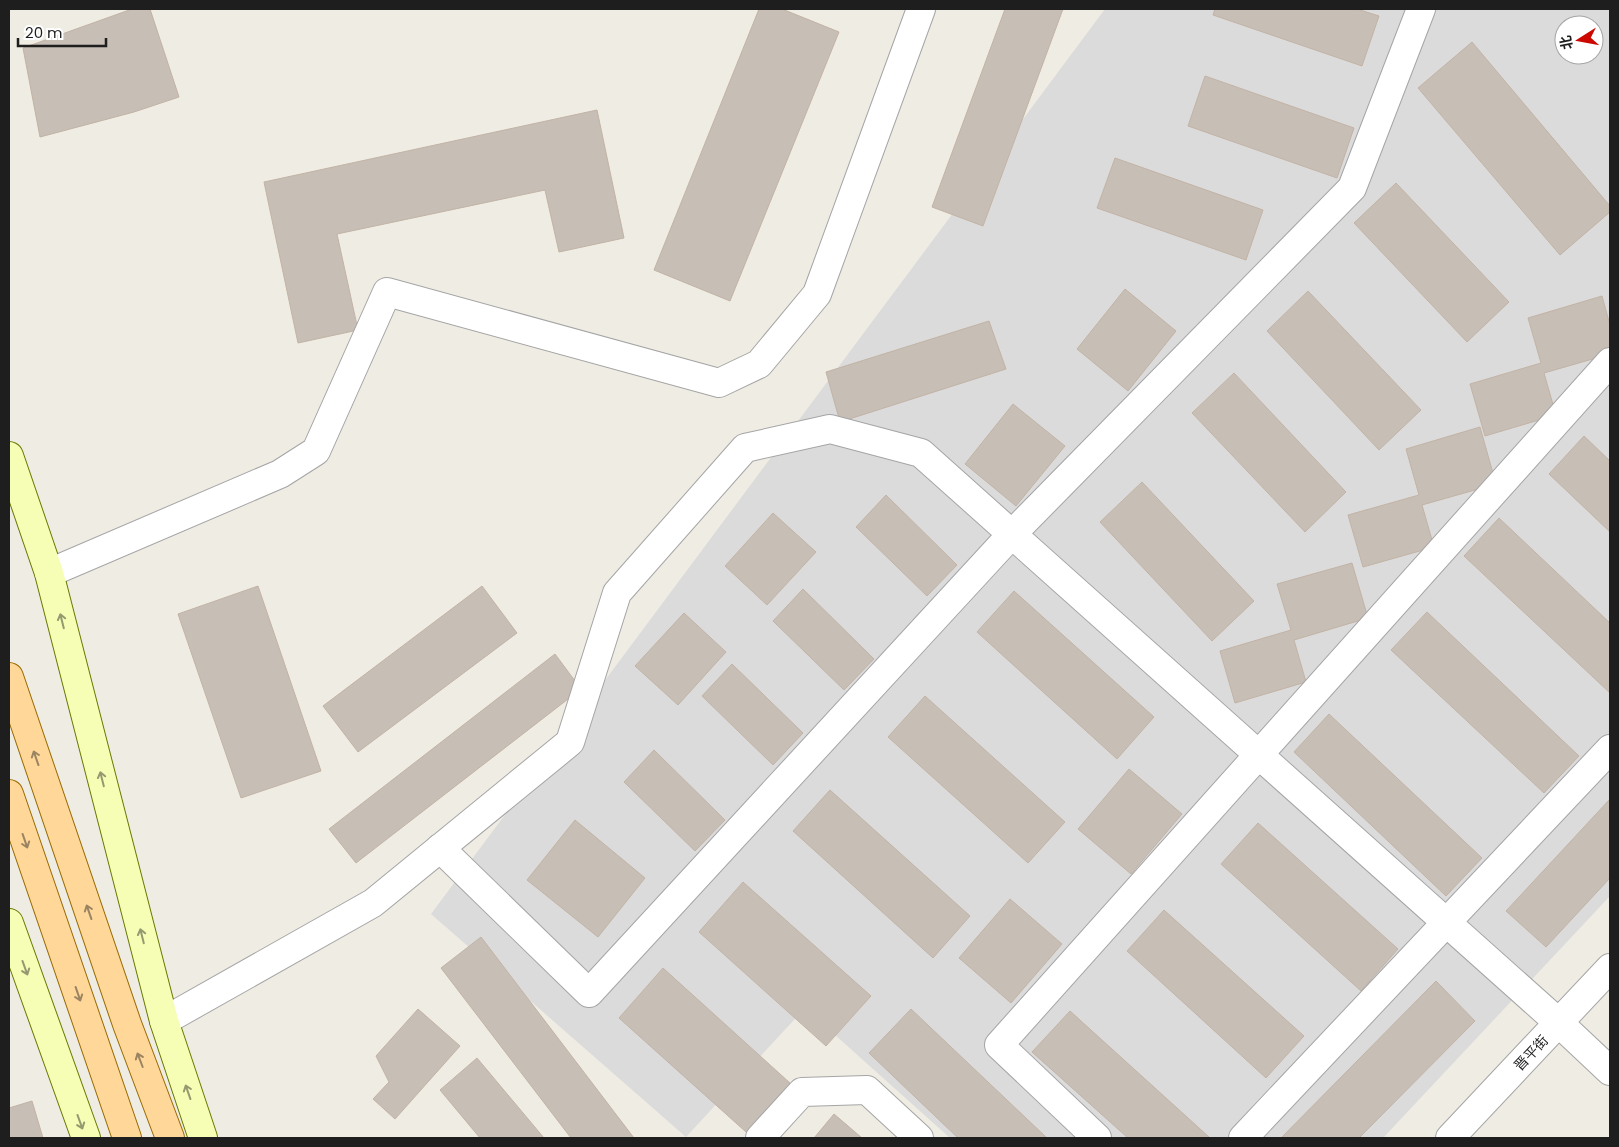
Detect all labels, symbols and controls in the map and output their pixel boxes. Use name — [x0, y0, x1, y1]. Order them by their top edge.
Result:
scale bar — [18, 15, 105, 47]
north arrow — [1554, 15, 1604, 65]
text: 20 m — [25, 22, 63, 43]
text: 北 — [1555, 34, 1577, 51]
one-way arrow — [57, 614, 66, 630]
one-way arrow — [31, 751, 40, 766]
one-way arrow — [97, 771, 106, 787]
one-way arrow — [20, 832, 30, 848]
one-way arrow — [83, 904, 93, 920]
one-way arrow — [137, 929, 146, 945]
one-way arrow — [21, 960, 30, 976]
one-way arrow — [73, 986, 83, 1002]
street label: 晋平街 — [1509, 1031, 1553, 1075]
one-way arrow — [135, 1053, 144, 1068]
one-way arrow — [183, 1085, 192, 1100]
one-way arrow — [76, 1113, 85, 1129]

